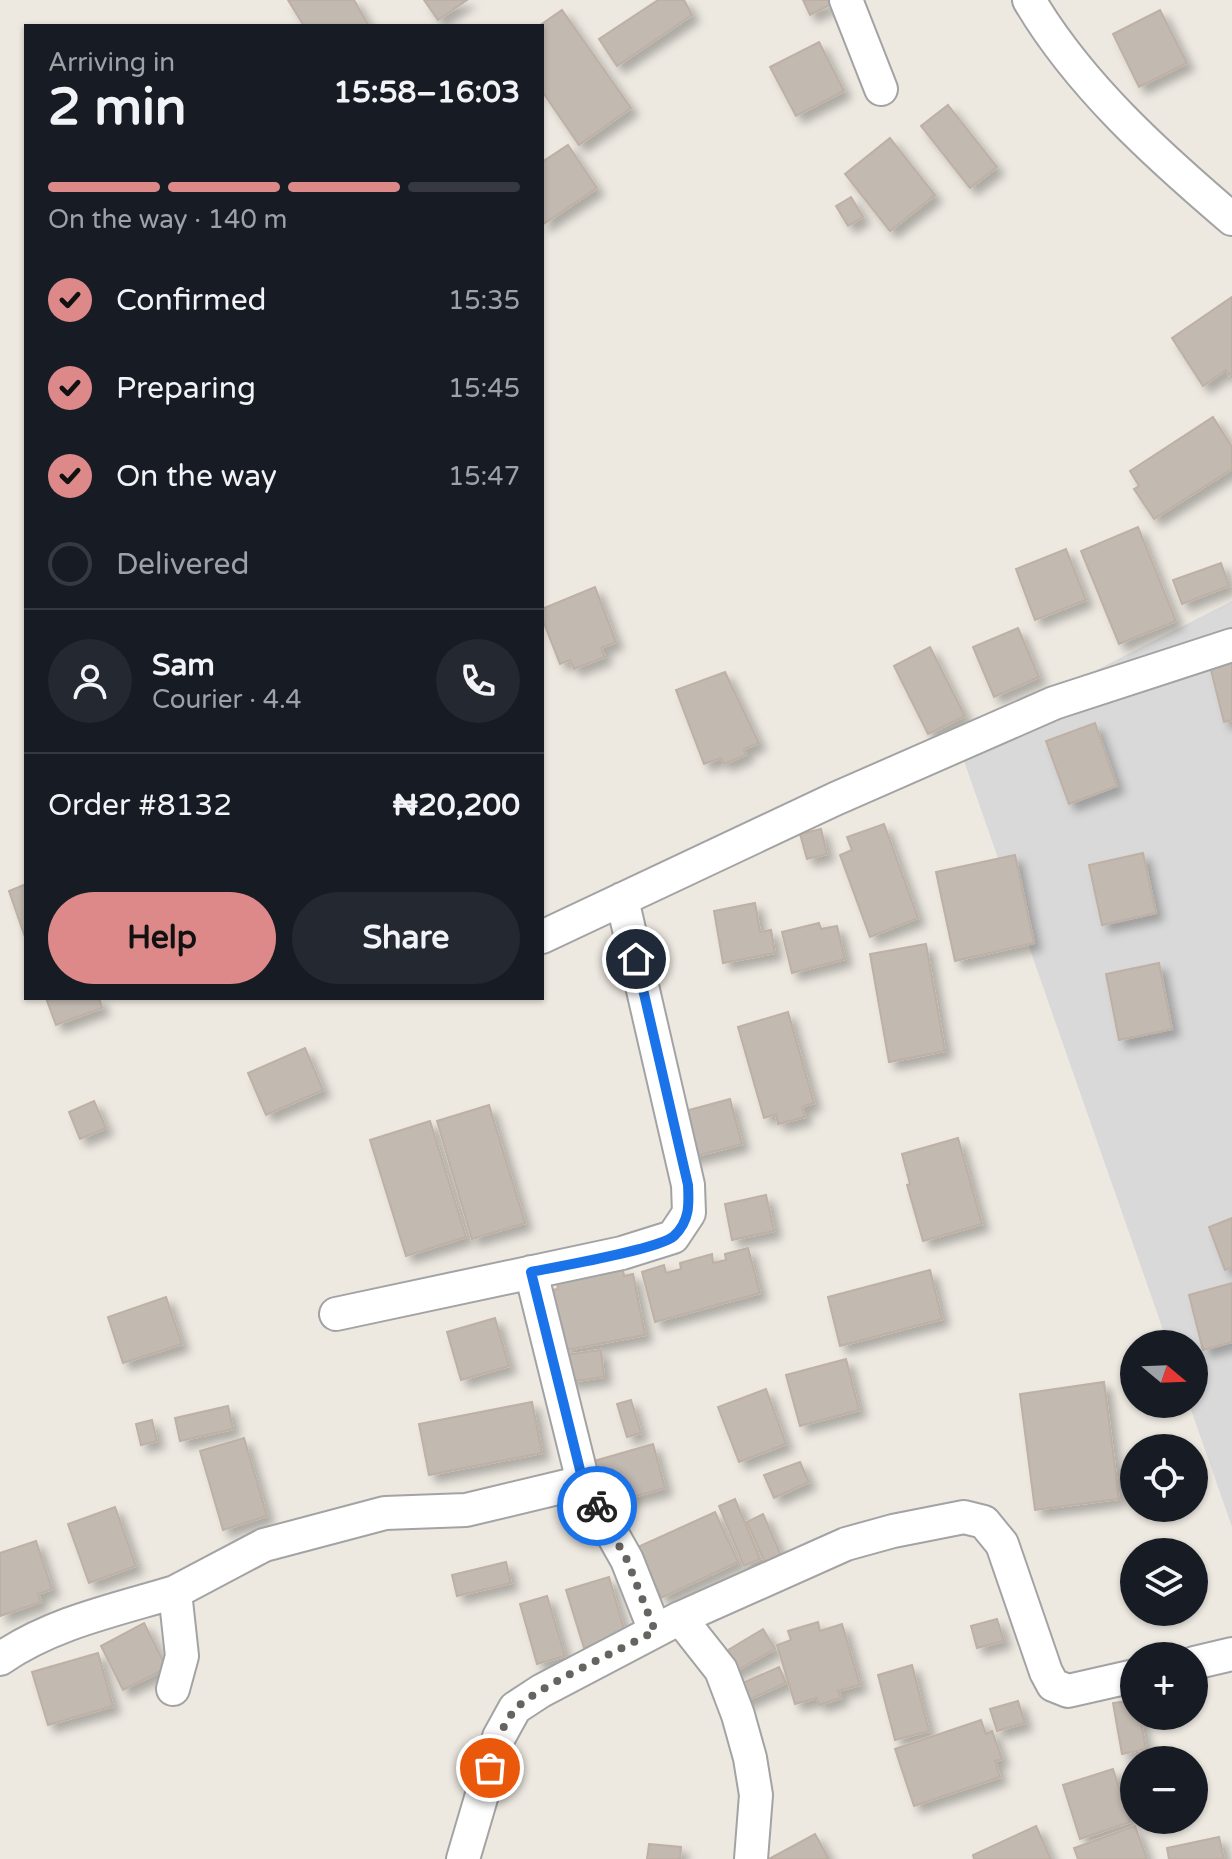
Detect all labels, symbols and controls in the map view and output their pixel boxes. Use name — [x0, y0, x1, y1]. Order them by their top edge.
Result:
text: Arriving in — [48, 47, 175, 78]
text: 15:58–16:03 — [333, 74, 520, 111]
text: 2 min — [48, 76, 187, 139]
text: On the way · 140 m — [48, 204, 287, 235]
icon: check — [48, 278, 92, 322]
text: Confirmed — [116, 282, 267, 319]
text: 15:35 — [448, 285, 520, 316]
icon: check — [48, 366, 92, 410]
text: Preparing — [116, 370, 256, 407]
text: 15:45 — [448, 373, 520, 404]
icon: check — [48, 454, 92, 498]
text: On the way — [116, 458, 277, 495]
text: 15:47 — [448, 461, 520, 492]
text: Delivered — [116, 546, 250, 583]
button: person — [48, 639, 132, 723]
button: phone — [436, 639, 520, 723]
text: Sam — [152, 647, 215, 684]
text: Courier · 4.4 — [152, 684, 302, 715]
text: Order #8132 — [48, 787, 232, 824]
text: ₦20,200 — [393, 787, 520, 824]
button: Help — [48, 892, 276, 984]
button: Share — [292, 892, 520, 984]
pin — [602, 925, 670, 993]
icon: home — [614, 937, 658, 981]
north arrow — [1120, 1330, 1208, 1418]
map controls — [1120, 1330, 1208, 1834]
button: locate — [1120, 1434, 1208, 1522]
courier — [557, 1466, 637, 1546]
icon: bike — [575, 1484, 619, 1528]
button: layers — [1120, 1538, 1208, 1626]
button: + — [1120, 1642, 1208, 1730]
pin — [456, 1734, 524, 1802]
icon: bag — [468, 1746, 512, 1790]
button: − — [1120, 1746, 1208, 1834]

